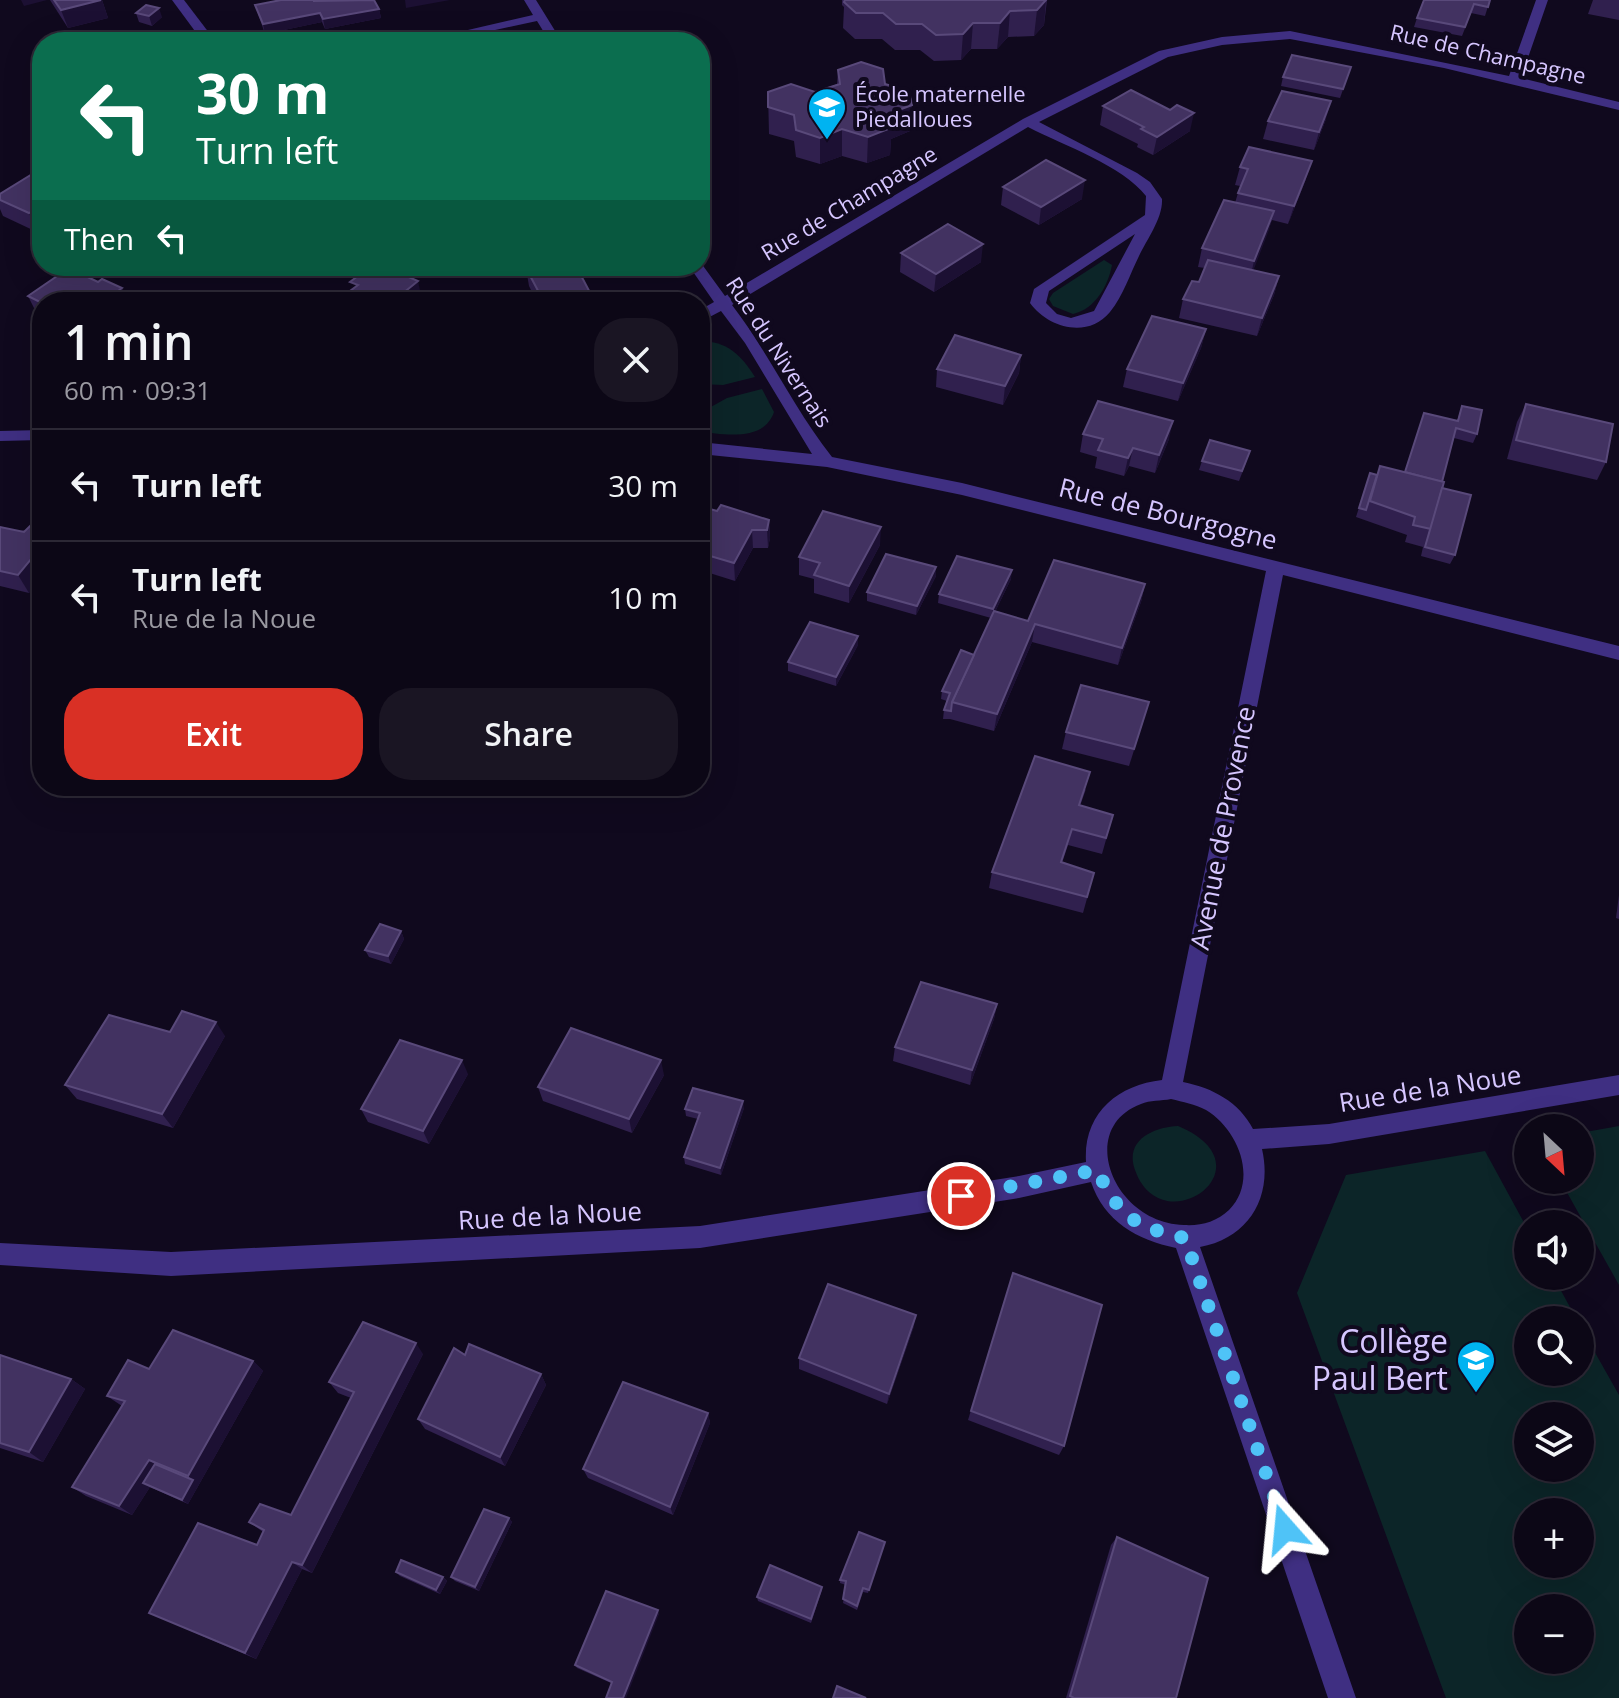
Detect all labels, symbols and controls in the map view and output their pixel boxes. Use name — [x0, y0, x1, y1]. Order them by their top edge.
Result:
street label: Rue de Champagne — [1387, 16, 1589, 90]
text: 30 m — [196, 54, 330, 130]
icon: left — [64, 64, 168, 168]
place label: École maternelle Piedalloues — [855, 78, 1026, 133]
school or university icon: École maternelle Piedalloues — [806, 86, 848, 141]
text: Turn left — [196, 126, 338, 175]
street label: Rue de Champagne — [755, 138, 942, 267]
icon: left — [150, 216, 194, 260]
text: Then — [64, 218, 134, 259]
street label: Rue du Nivernais — [720, 270, 840, 433]
text: 1 min — [64, 309, 194, 374]
button: close — [594, 318, 678, 402]
text: 60 m · 09:31 — [64, 372, 211, 408]
icon: left — [64, 463, 108, 507]
text: Turn left — [132, 465, 262, 506]
text: 30 m — [608, 465, 678, 506]
street label: Rue de Bourgogne — [1055, 468, 1281, 558]
text: Turn left — [132, 559, 262, 600]
icon: left — [64, 575, 108, 619]
text: 10 m — [608, 577, 678, 618]
text: Rue de la Noue — [132, 600, 316, 636]
button: Exit — [64, 688, 363, 780]
button: Share — [379, 688, 678, 780]
street label: Avenue de Provence — [1181, 703, 1263, 952]
street label: Rue de la Noue — [1336, 1056, 1524, 1120]
north arrow — [1514, 1114, 1594, 1194]
map controls — [1514, 1114, 1594, 1674]
pin — [927, 1162, 995, 1230]
icon: arrive — [939, 1174, 983, 1218]
street label: Rue de la Noue — [457, 1192, 643, 1238]
button: sound — [1514, 1210, 1594, 1290]
button: search — [1514, 1306, 1594, 1386]
place label: Collège Paul Bert — [1312, 1319, 1448, 1399]
school or university icon: Collège Paul Bert — [1455, 1339, 1497, 1394]
button: layers — [1514, 1402, 1594, 1482]
position arrow — [1243, 1487, 1327, 1571]
button: + — [1514, 1498, 1594, 1578]
button: − — [1514, 1594, 1594, 1674]

